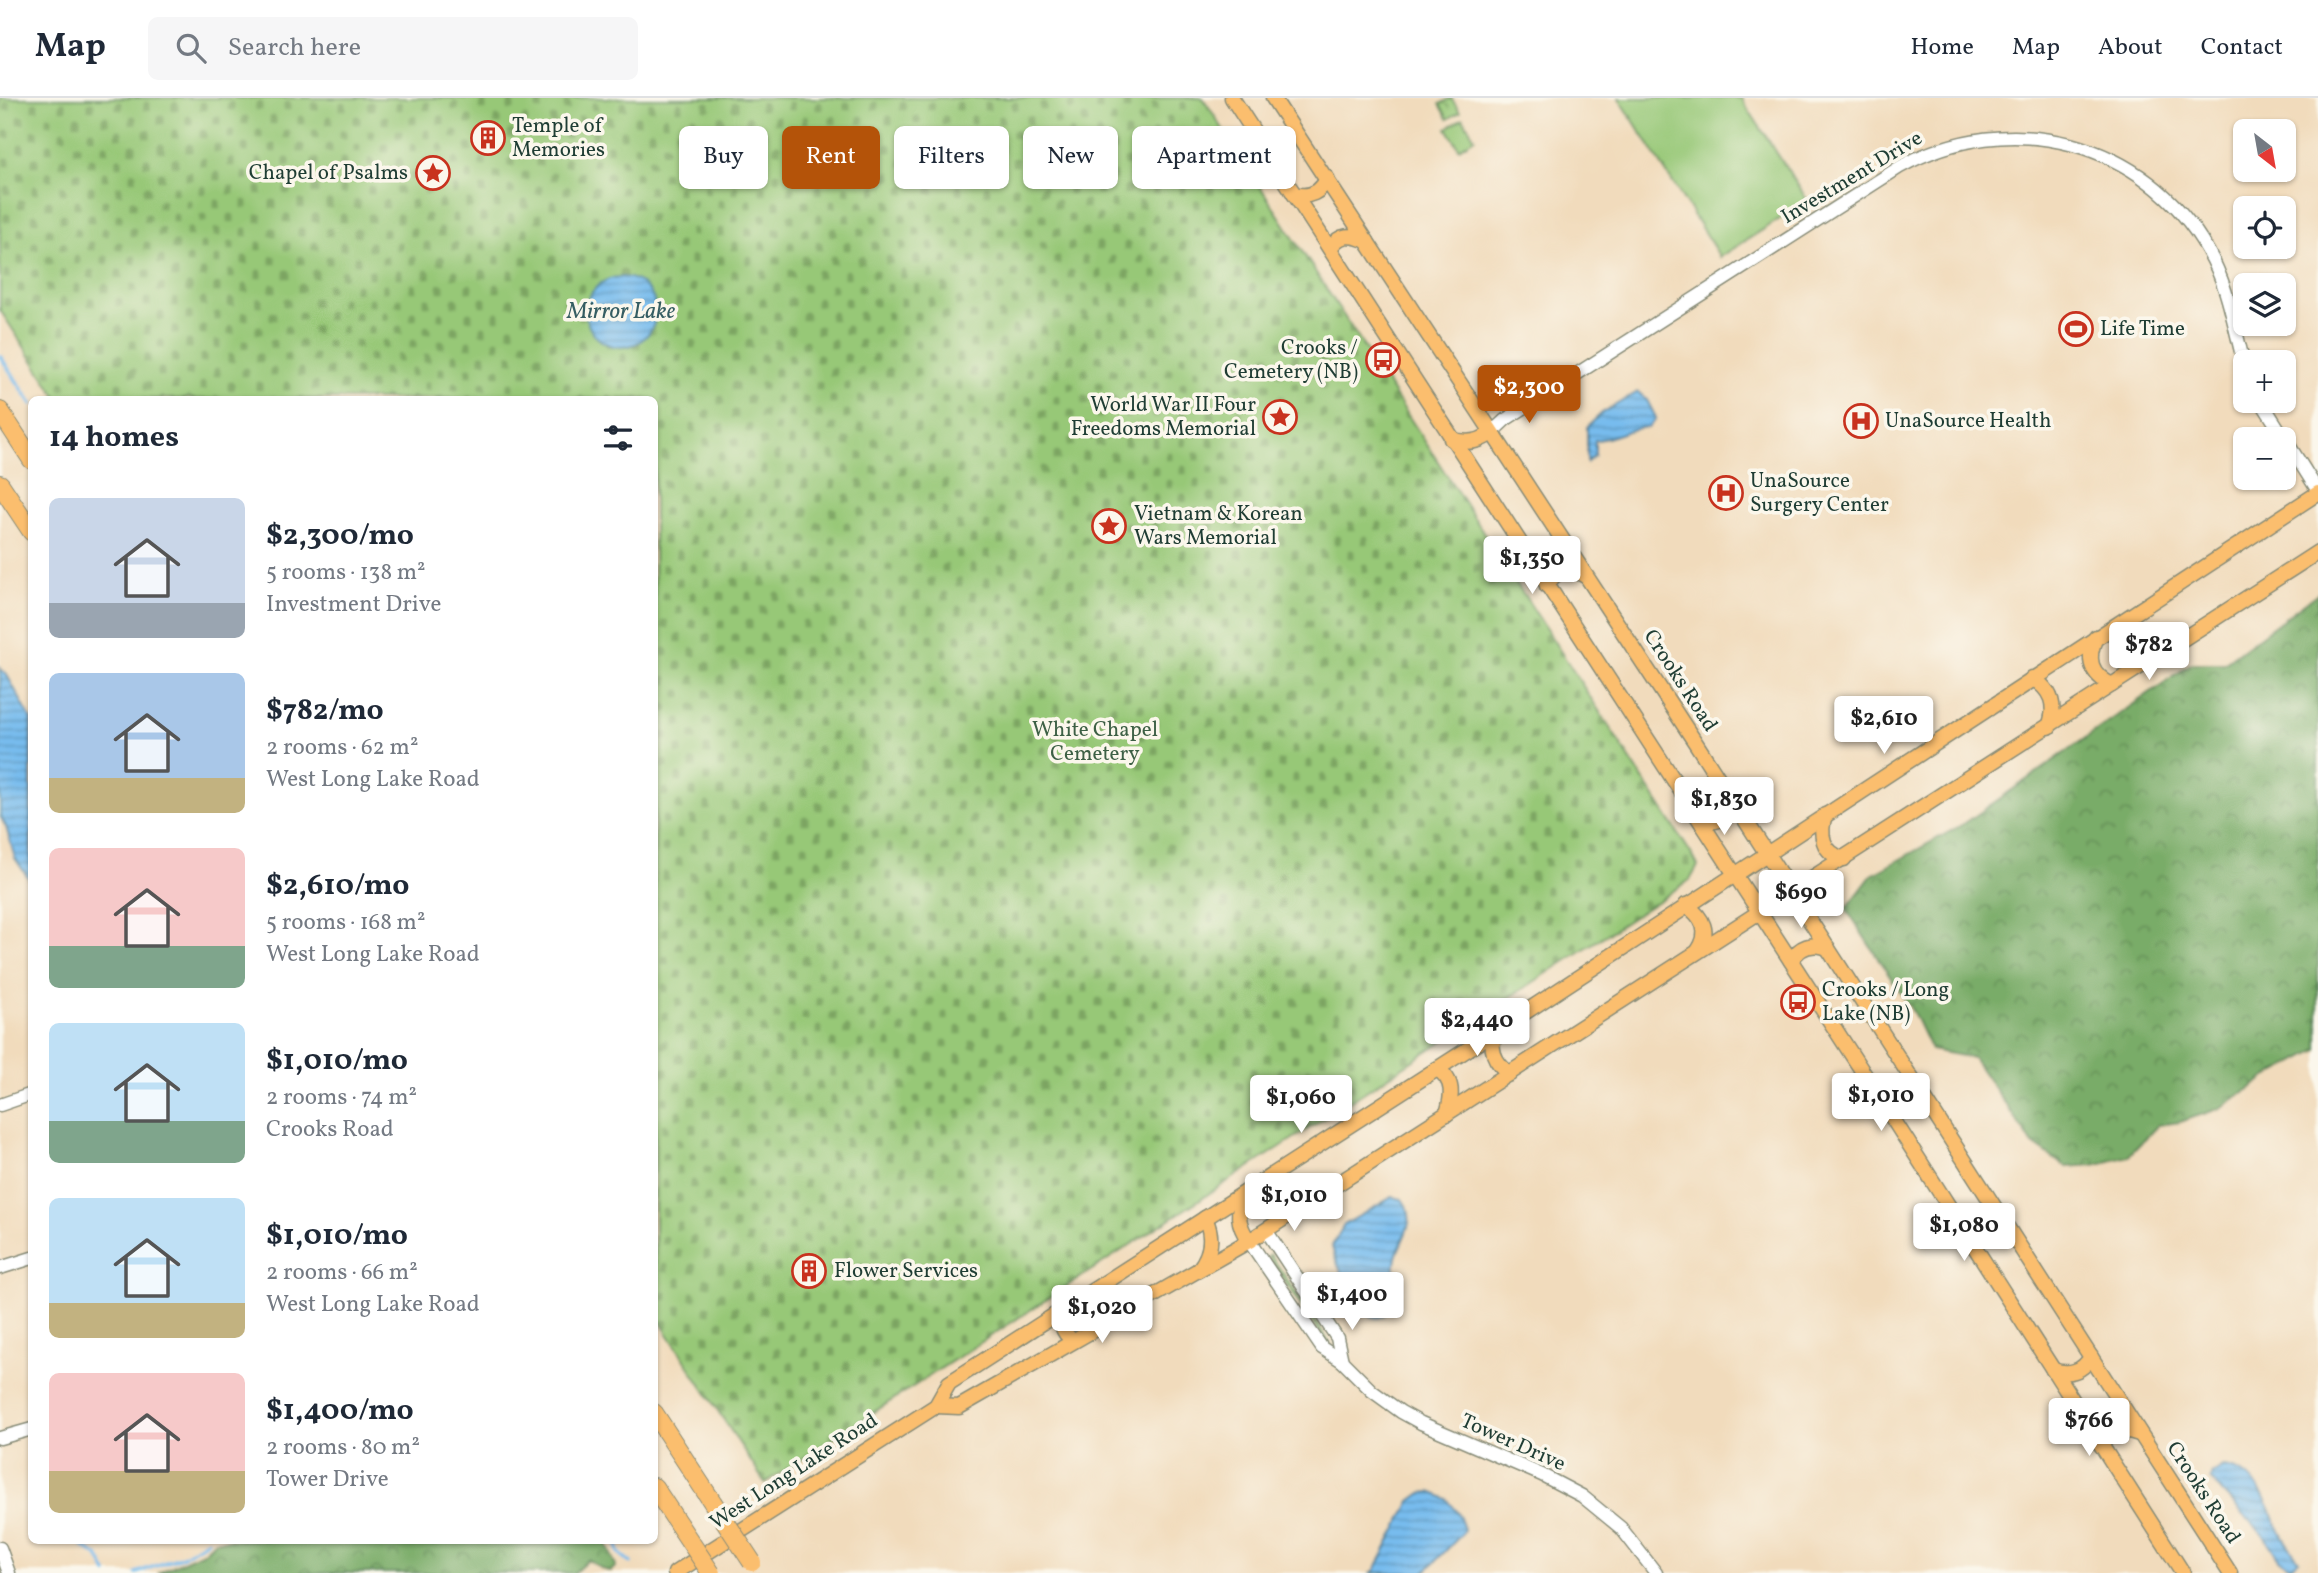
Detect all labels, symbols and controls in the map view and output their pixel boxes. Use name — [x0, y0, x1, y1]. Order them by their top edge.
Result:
search box — [148, 17, 638, 80]
text: Map — [35, 25, 106, 71]
icon: search — [172, 29, 210, 67]
text: Search here — [228, 30, 361, 66]
text: Home — [1910, 31, 1974, 65]
text: Map — [2012, 31, 2060, 65]
text: About — [2098, 31, 2163, 65]
text: Contact — [2201, 31, 2283, 65]
place label: Temple of Memories — [512, 112, 605, 165]
building icon: Temple of Memories — [469, 119, 507, 157]
north arrow — [2233, 119, 2296, 182]
map controls — [2233, 119, 2296, 490]
street label: Investment Drive — [1776, 124, 1928, 232]
chip: Buy — [679, 126, 768, 189]
chip: Rent — [782, 126, 880, 189]
chip: Filters — [894, 126, 1009, 189]
chip: New — [1023, 126, 1118, 189]
chip: Apartment — [1132, 126, 1296, 189]
place icon: Chapel of Psalms — [414, 154, 452, 192]
place label: Chapel of Psalms — [249, 159, 408, 188]
button: locate — [2233, 196, 2296, 259]
button: layers — [2233, 273, 2296, 336]
water label: Mirror Lake — [566, 296, 676, 328]
sports icon: Life Time — [2057, 310, 2095, 348]
place label: Life Time — [2100, 315, 2185, 344]
place label: Crooks / Cemetery (NB) — [1224, 334, 1358, 387]
bus stop icon: Crooks / Cemetery (NB) — [1364, 341, 1402, 379]
button: + — [2233, 350, 2296, 413]
pin: $2,300 — [1472, 366, 1586, 425]
text: $2,300 — [1494, 372, 1564, 404]
place label: World War II Four Freedoms Memorial — [1071, 391, 1256, 444]
place icon: World War II Four Freedoms Memorial — [1261, 398, 1299, 436]
hospital icon: UnaSource Health — [1842, 402, 1880, 440]
place label: UnaSource Health — [1885, 407, 2052, 436]
text: 14 homes — [49, 417, 179, 459]
icon: filters — [599, 419, 637, 457]
button: − — [2233, 427, 2296, 490]
place label: UnaSource Surgery Center — [1750, 467, 1889, 520]
hospital icon: UnaSource Surgery Center — [1707, 474, 1745, 512]
place label: Vietnam & Korean Wars Memorial — [1134, 500, 1303, 553]
place icon: Vietnam & Korean Wars Memorial — [1090, 507, 1128, 545]
text: $2,300/mo — [266, 515, 414, 557]
icon: home — [105, 526, 189, 610]
pin: $1,350 — [1475, 536, 1589, 596]
text: $1,350 — [1499, 543, 1565, 575]
text: 5 rooms · 138 m² — [266, 557, 426, 589]
text: Investment Drive — [266, 589, 442, 621]
pin: $782 — [2108, 622, 2190, 682]
street label: Crooks Road — [1636, 624, 1724, 738]
text: $782 — [2125, 629, 2173, 661]
text: $782/mo — [266, 690, 384, 732]
pin: $2,610 — [1827, 696, 1941, 756]
icon: home — [105, 701, 189, 785]
text: $2,610 — [1850, 703, 1918, 735]
park label: White Chapel Cemetery — [1032, 716, 1158, 769]
text: 2 rooms · 62 m² — [266, 732, 418, 764]
text: West Long Lake Road — [266, 764, 480, 796]
pin: $1,830 — [1667, 778, 1781, 837]
text: $1,830 — [1691, 784, 1757, 816]
text: $2,610/mo — [266, 865, 409, 907]
pin: $690 — [1760, 870, 1842, 930]
icon: home — [105, 876, 189, 960]
text: $690 — [1775, 877, 1827, 909]
text: 5 rooms · 168 m² — [266, 907, 425, 939]
text: West Long Lake Road — [266, 939, 480, 971]
place label: Crooks / Long Lake (NB) — [1822, 976, 1949, 1029]
bus stop icon: Crooks / Long Lake (NB) — [1779, 983, 1817, 1021]
pin: $2,440 — [1420, 998, 1534, 1058]
text: $2,440 — [1440, 1005, 1514, 1037]
text: $1,010/mo — [266, 1040, 408, 1082]
icon: home — [105, 1051, 189, 1135]
pin: $1,010 — [1824, 1074, 1938, 1133]
pin: $1,060 — [1244, 1076, 1358, 1135]
text: $1,010 — [1848, 1080, 1914, 1112]
text: 2 rooms · 74 m² — [266, 1082, 417, 1114]
text: $1,060 — [1266, 1082, 1336, 1114]
text: Crooks Road — [266, 1114, 394, 1146]
pin: $1,010 — [1237, 1174, 1351, 1233]
text: $1,010 — [1261, 1180, 1327, 1212]
pin: $1,080 — [1907, 1204, 2021, 1263]
text: $1,080 — [1929, 1210, 1999, 1242]
text: $1,010/mo — [266, 1215, 408, 1257]
icon: home — [105, 1226, 189, 1310]
building icon: Flower Services — [790, 1252, 828, 1290]
text: 2 rooms · 66 m² — [266, 1257, 418, 1289]
place label: Flower Services — [834, 1257, 978, 1286]
pin: $1,400 — [1295, 1272, 1409, 1332]
text: $1,400 — [1317, 1279, 1387, 1311]
pin: $1,020 — [1045, 1286, 1159, 1345]
text: West Long Lake Road — [266, 1289, 480, 1321]
text: $1,020 — [1068, 1292, 1136, 1324]
text: $1,400/mo — [266, 1390, 414, 1432]
pin: $766 — [2048, 1398, 2130, 1458]
icon: home — [105, 1401, 189, 1485]
text: $766 — [2065, 1405, 2113, 1437]
street label: West Long Lake Road — [704, 1407, 884, 1537]
street label: Tower Drive — [1456, 1407, 1570, 1479]
text: 2 rooms · 80 m² — [266, 1432, 420, 1464]
street label: Crooks Road — [2159, 1436, 2247, 1550]
text: Tower Drive — [266, 1464, 389, 1496]

